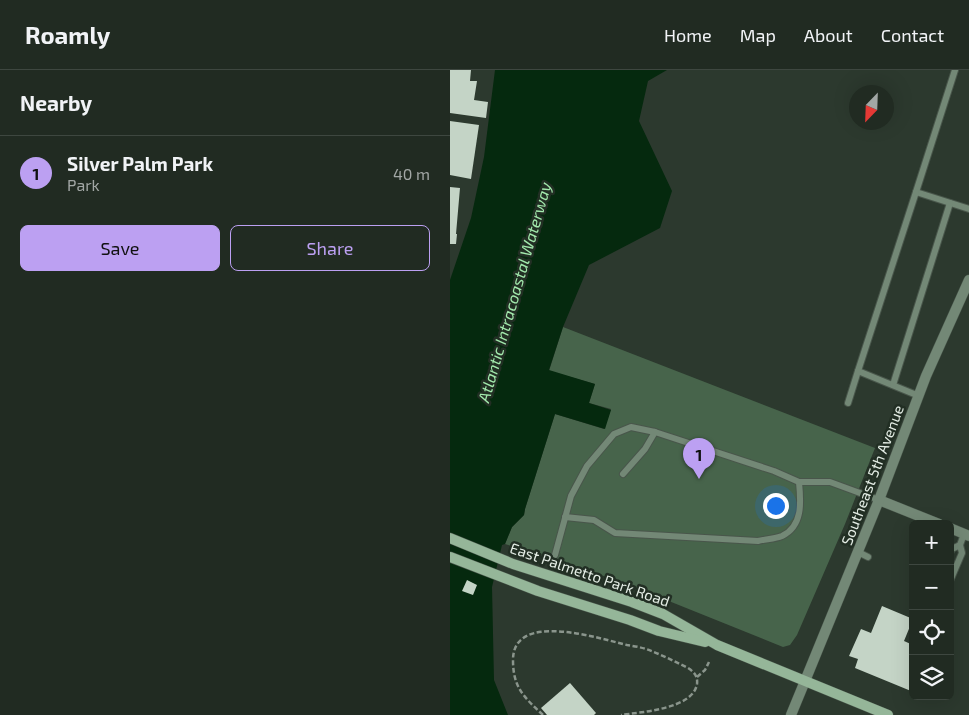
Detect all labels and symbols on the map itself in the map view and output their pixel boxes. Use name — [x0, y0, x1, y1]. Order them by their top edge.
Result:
north arrow — [849, 85, 894, 130]
water label: Atlantic Intracoastal Waterway — [473, 179, 556, 405]
street label: Southeast 5th Avenue — [837, 402, 907, 548]
pin: 1 — [683, 438, 715, 479]
your location — [763, 493, 789, 519]
street label: East Palmetto Park Road — [508, 538, 672, 610]

